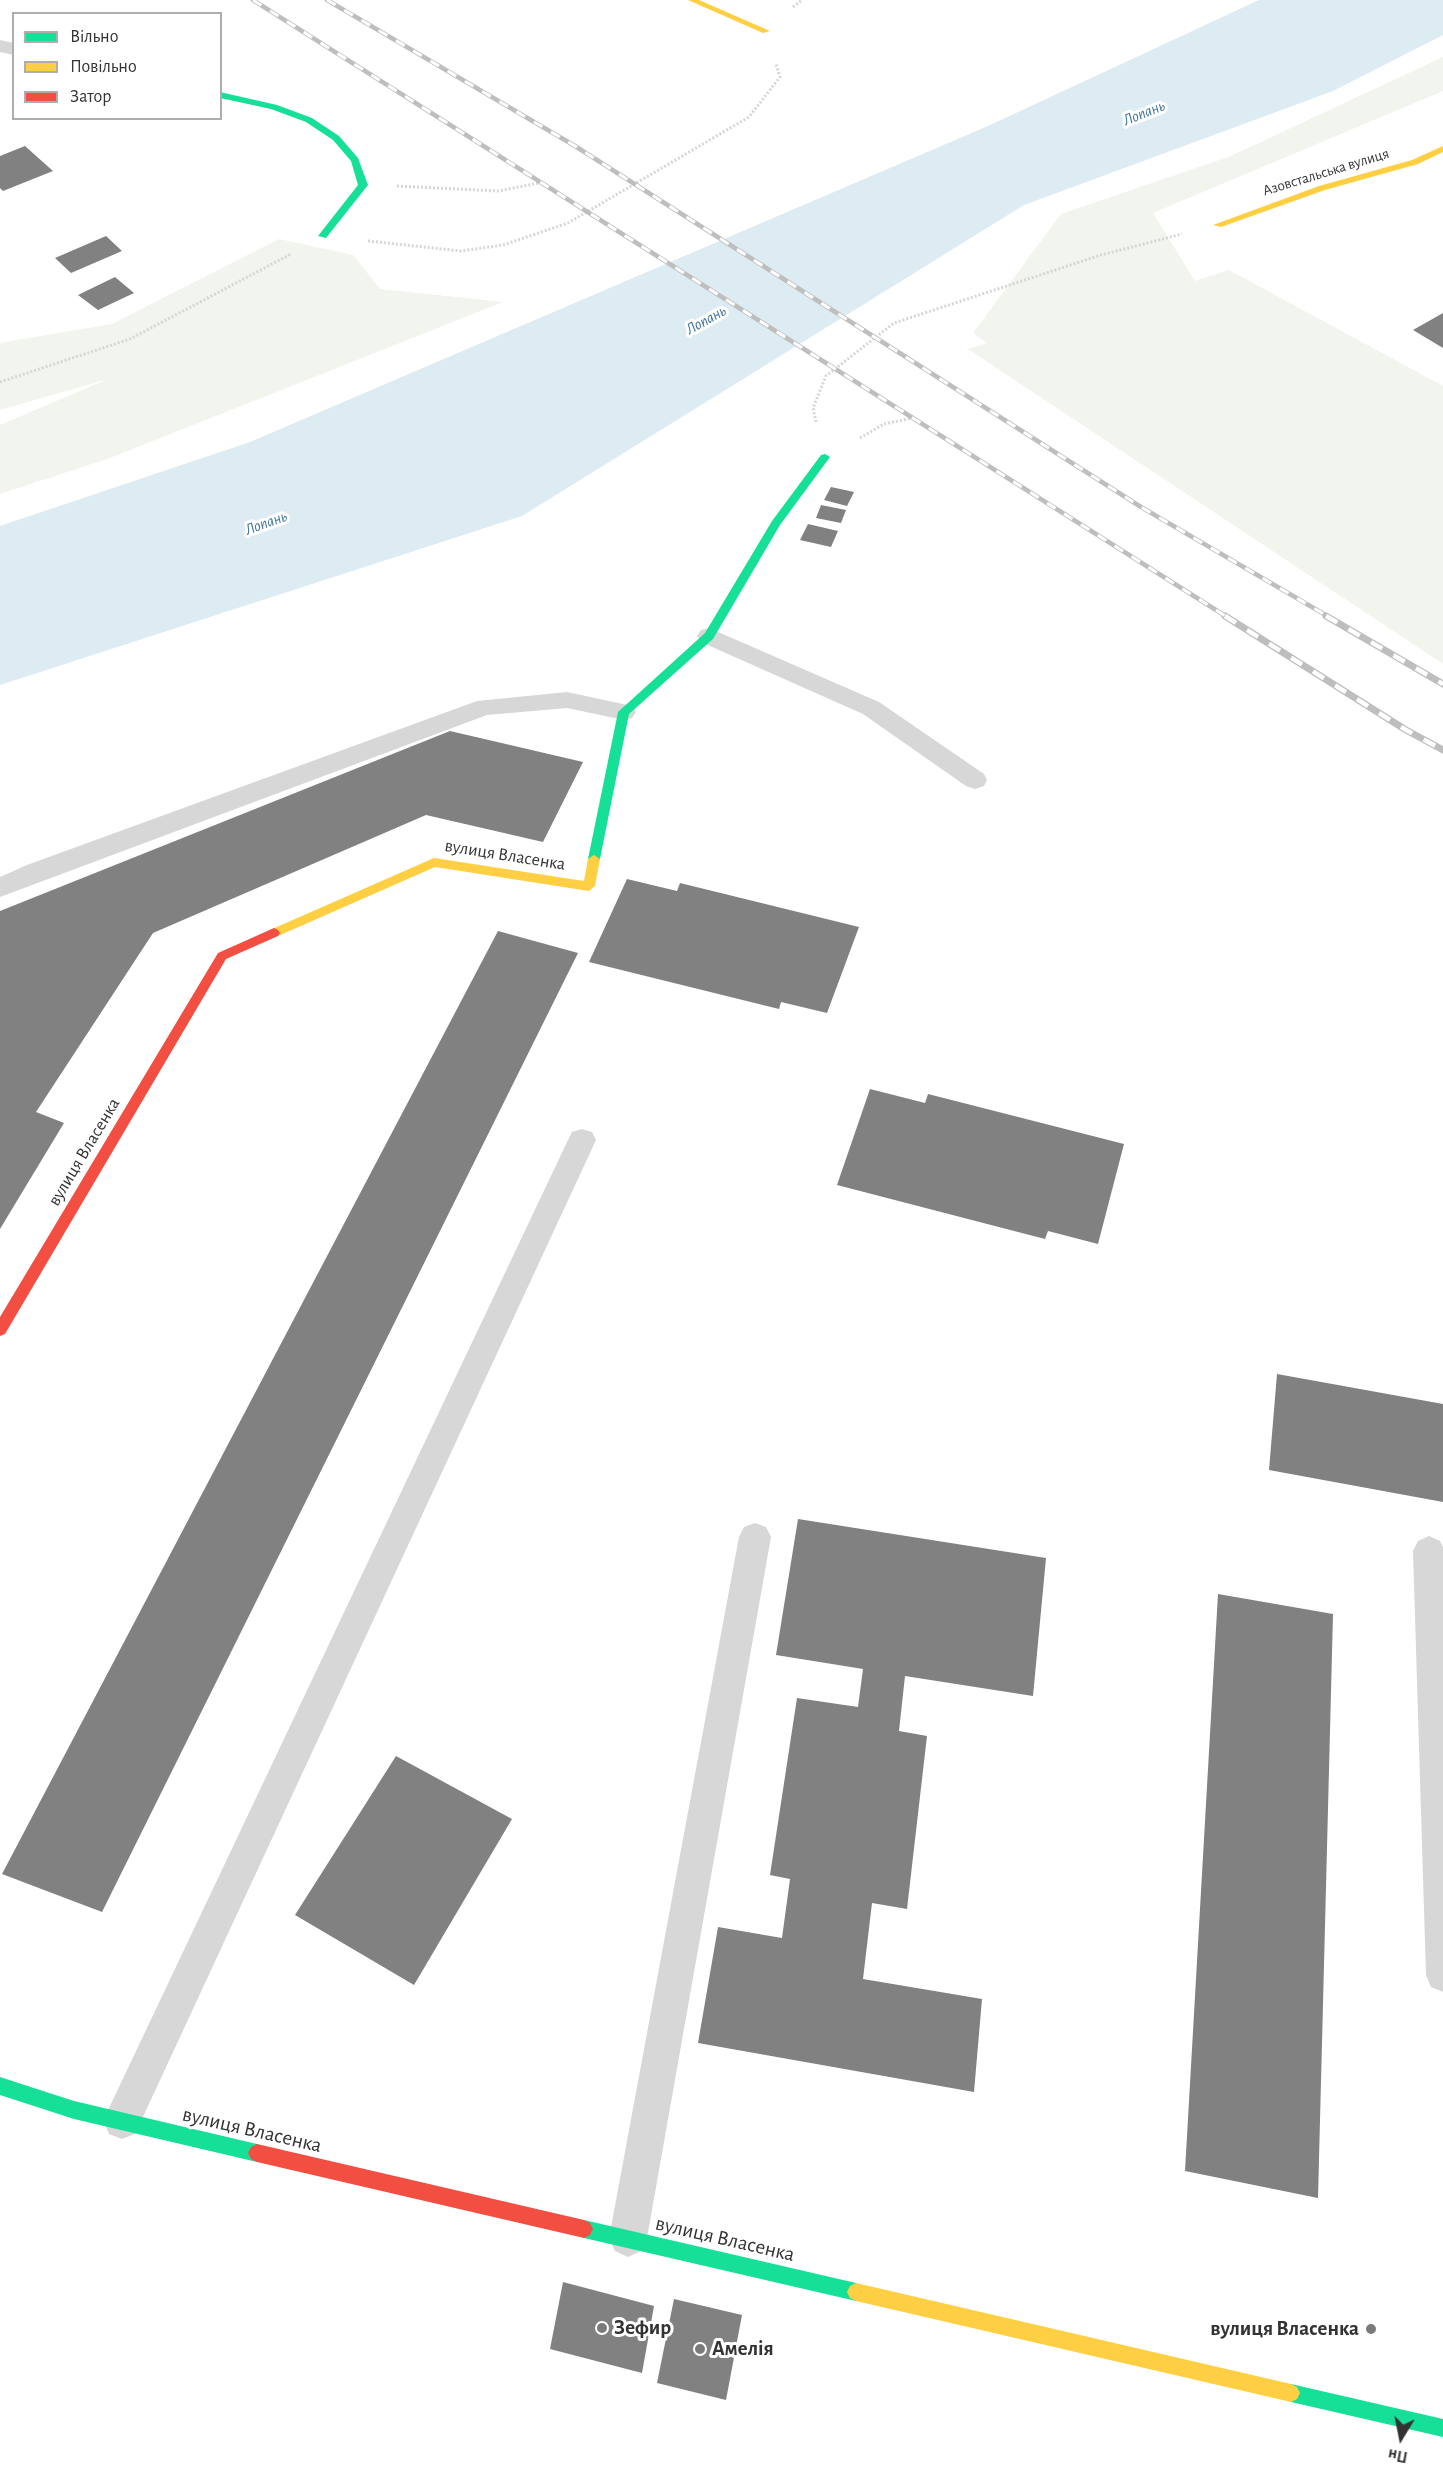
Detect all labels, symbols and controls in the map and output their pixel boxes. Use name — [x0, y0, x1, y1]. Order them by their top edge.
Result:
legend — [12, 12, 222, 120]
text: Вільно — [70, 28, 118, 46]
text: Повільно — [70, 58, 137, 76]
text: Затор — [70, 88, 111, 106]
water label: Лопань — [1120, 96, 1168, 130]
street label: Азовстальська вулиця — [1261, 144, 1391, 200]
water label: Лопань — [682, 301, 730, 339]
water label: Лопань — [242, 507, 290, 539]
street label: вулиця Власенка — [443, 835, 567, 875]
street label: вулиця Власенка — [43, 1094, 125, 1210]
street label: вулиця Власенка — [180, 2102, 324, 2158]
street label: вулиця Власенка — [653, 2211, 797, 2267]
place label: Зефир — [614, 2315, 671, 2341]
place label: вулиця Власенка — [1210, 2316, 1359, 2342]
marker: Зефир — [595, 2321, 609, 2335]
marker: вулиця Власенка — [1364, 2322, 1378, 2336]
place label: Амелія — [712, 2336, 774, 2362]
marker: Амелія — [693, 2342, 707, 2356]
north arrow — [1371, 2408, 1431, 2468]
text: Пн — [1387, 2446, 1409, 2465]

